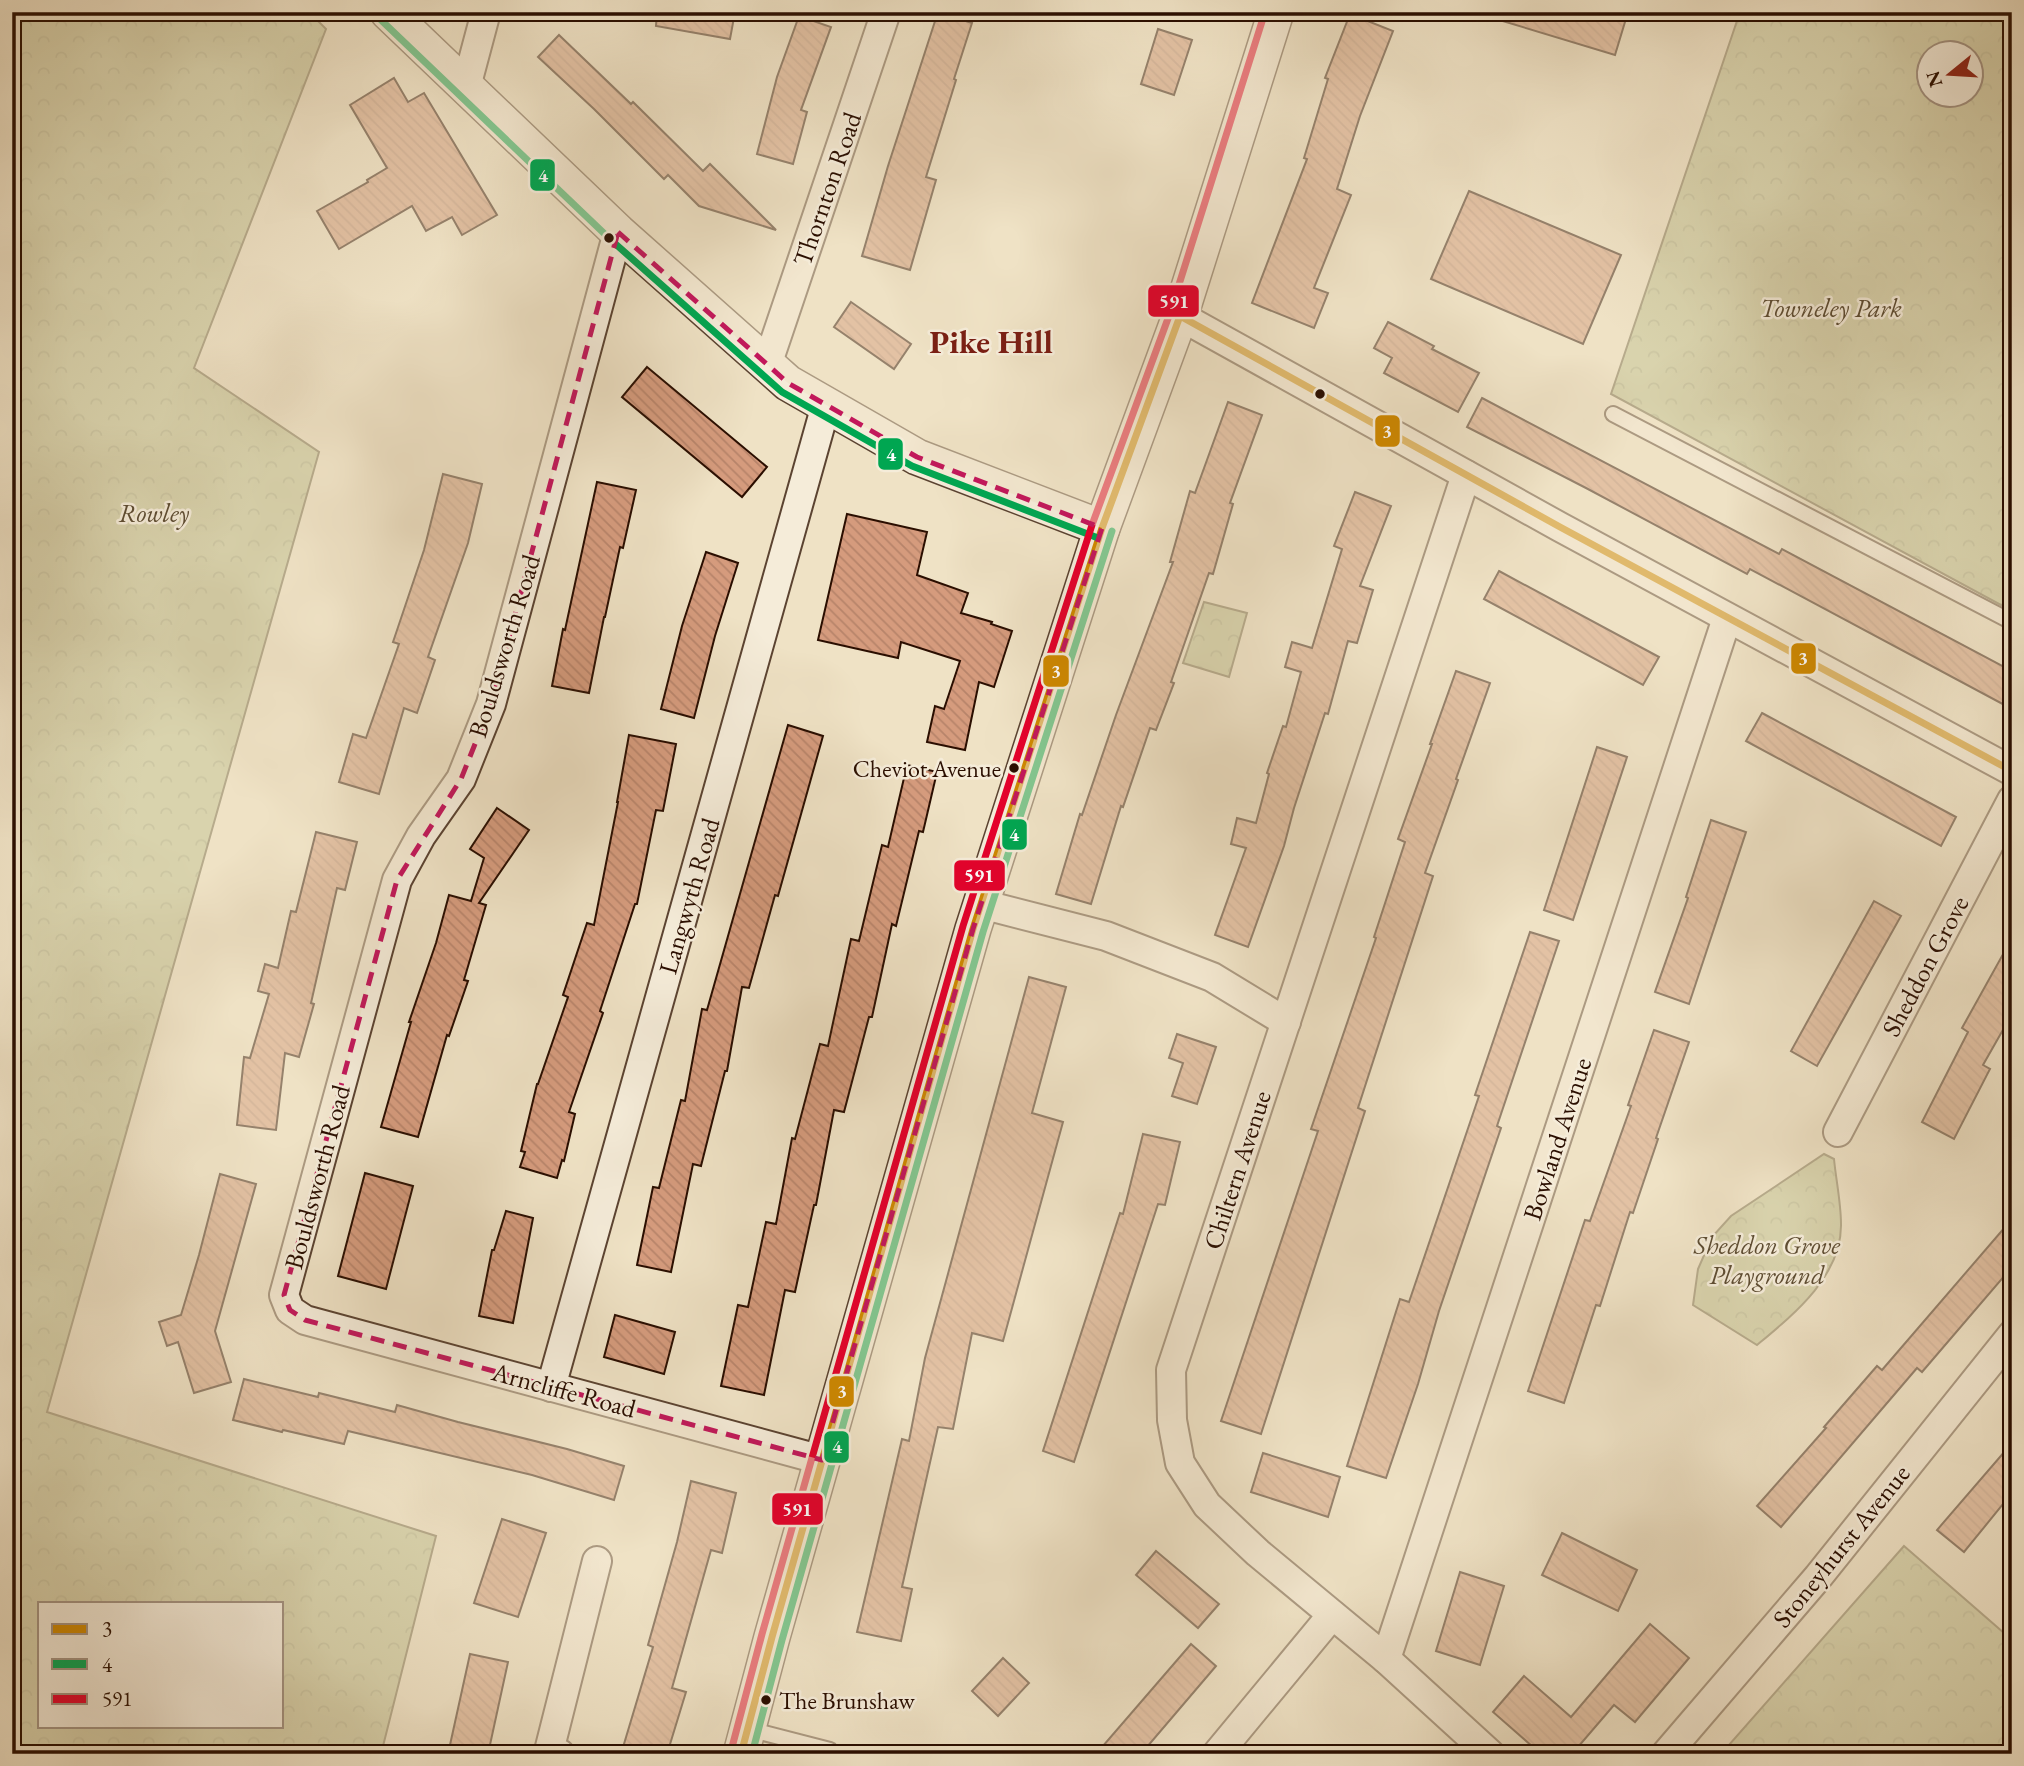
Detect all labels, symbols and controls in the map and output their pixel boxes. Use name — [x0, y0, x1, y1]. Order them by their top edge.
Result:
north arrow — [1916, 38, 1986, 108]
text: N — [1920, 67, 1949, 90]
street label: Thornton Road — [785, 107, 869, 270]
line badge: 4 — [529, 158, 556, 192]
text: 4 — [538, 163, 549, 188]
unlabelled marker — [602, 231, 616, 245]
line badge: 591 — [1147, 284, 1200, 318]
text: 591 — [1159, 289, 1189, 314]
park label: Towneley Park — [1760, 291, 1902, 325]
district label: Pike Hill — [929, 320, 1053, 363]
unlabelled marker — [1313, 387, 1327, 401]
line badge: 3 — [1374, 414, 1401, 448]
text: 3 — [1382, 419, 1392, 444]
line badge: 4 — [877, 437, 904, 471]
text: 4 — [886, 442, 897, 467]
park label: Rowley — [119, 496, 190, 530]
street label: Bouldsworth Road — [460, 550, 548, 742]
line badge: 3 — [1790, 642, 1817, 675]
text: 3 — [1798, 646, 1808, 671]
line badge: 3 — [1042, 654, 1070, 688]
text: 3 — [1051, 659, 1061, 684]
place label: Cheviot Avenue — [853, 753, 1001, 784]
marker: Cheviot Avenue — [1007, 761, 1021, 775]
street label: Langwyth Road — [650, 813, 728, 978]
line badge: 4 — [1001, 818, 1028, 851]
text: 4 — [1009, 822, 1020, 847]
line badge: 591 — [953, 859, 1006, 892]
text: 591 — [964, 863, 994, 888]
street label: Sheddon Grove — [1874, 890, 1976, 1042]
street label: Bowland Avenue — [1515, 1053, 1599, 1225]
street label: Bouldsworth Road — [276, 1080, 358, 1273]
street label: Chiltern Avenue — [1195, 1086, 1279, 1254]
park label: Sheddon Grove Playground — [1693, 1228, 1841, 1292]
street label: Arncliffe Road — [487, 1354, 641, 1426]
line badge: 3 — [828, 1375, 855, 1408]
text: 3 — [837, 1379, 847, 1404]
line badge: 4 — [823, 1430, 850, 1464]
text: 4 — [832, 1434, 843, 1459]
street label: Stoneyhurst Avenue — [1765, 1457, 1917, 1635]
line badge: 591 — [771, 1492, 824, 1526]
text: 591 — [782, 1497, 812, 1522]
legend — [38, 1602, 284, 1728]
text: 3 — [102, 1615, 112, 1642]
text: 4 — [102, 1651, 113, 1678]
text: 591 — [102, 1685, 132, 1712]
place label: The Brunshaw — [779, 1685, 915, 1716]
marker: The Brunshaw — [759, 1693, 773, 1707]

